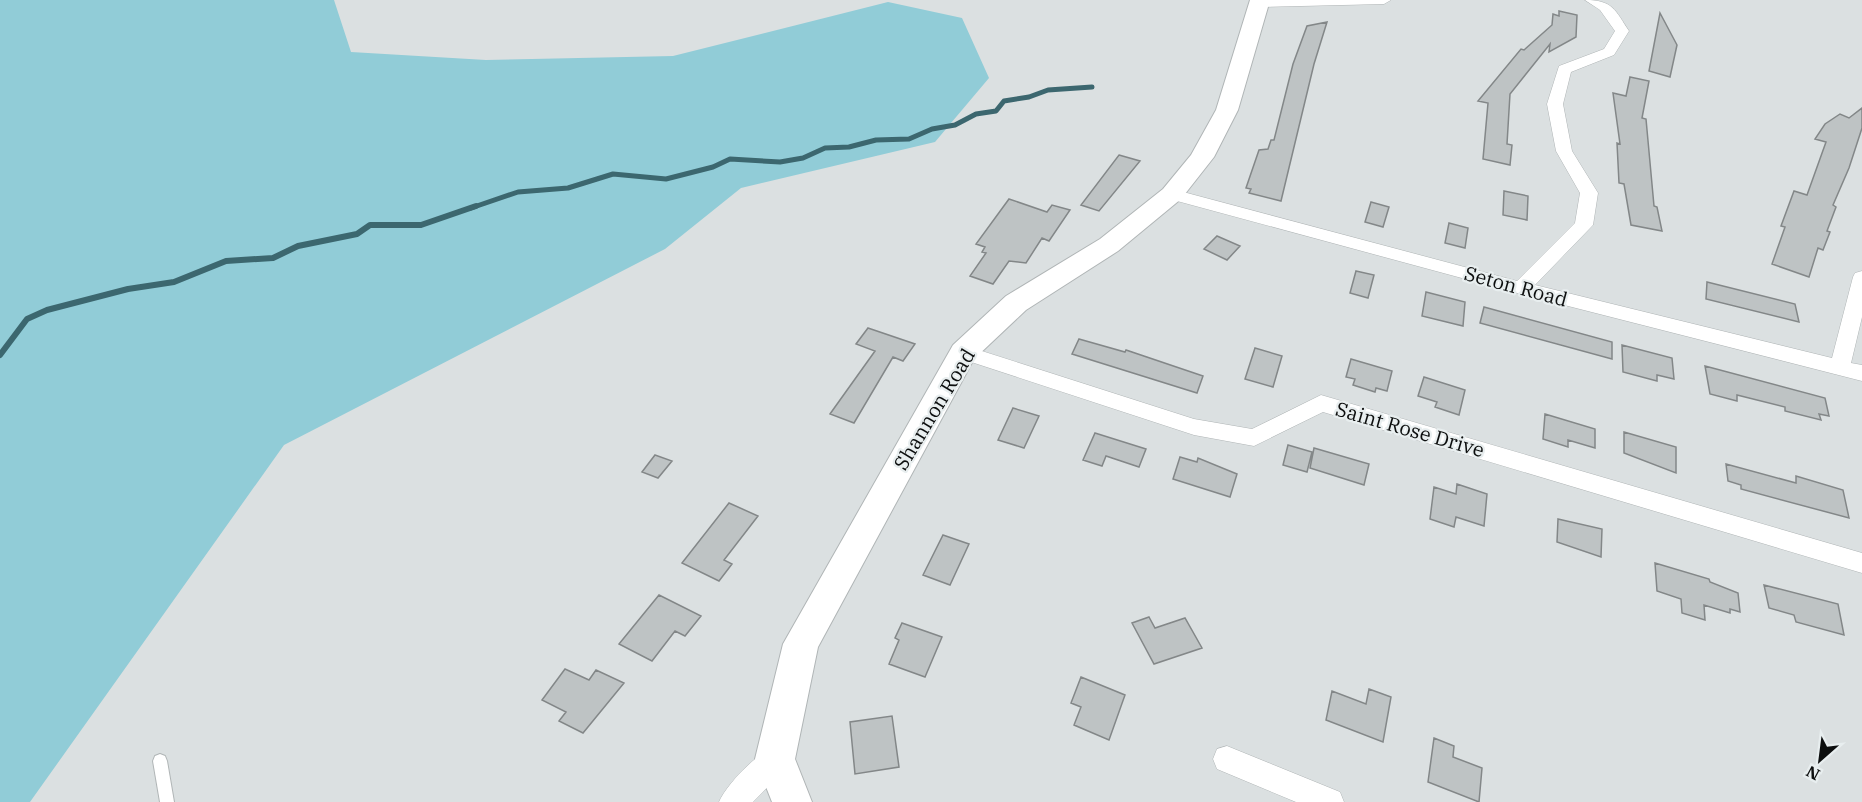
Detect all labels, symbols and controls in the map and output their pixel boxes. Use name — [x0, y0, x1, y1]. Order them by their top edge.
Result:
street label: Seton Road — [1461, 259, 1571, 313]
street label: Shannon Road — [887, 343, 981, 475]
street label: Saint Rose Drive — [1333, 395, 1487, 463]
north arrow — [1790, 730, 1850, 790]
text: N — [1803, 761, 1823, 785]

